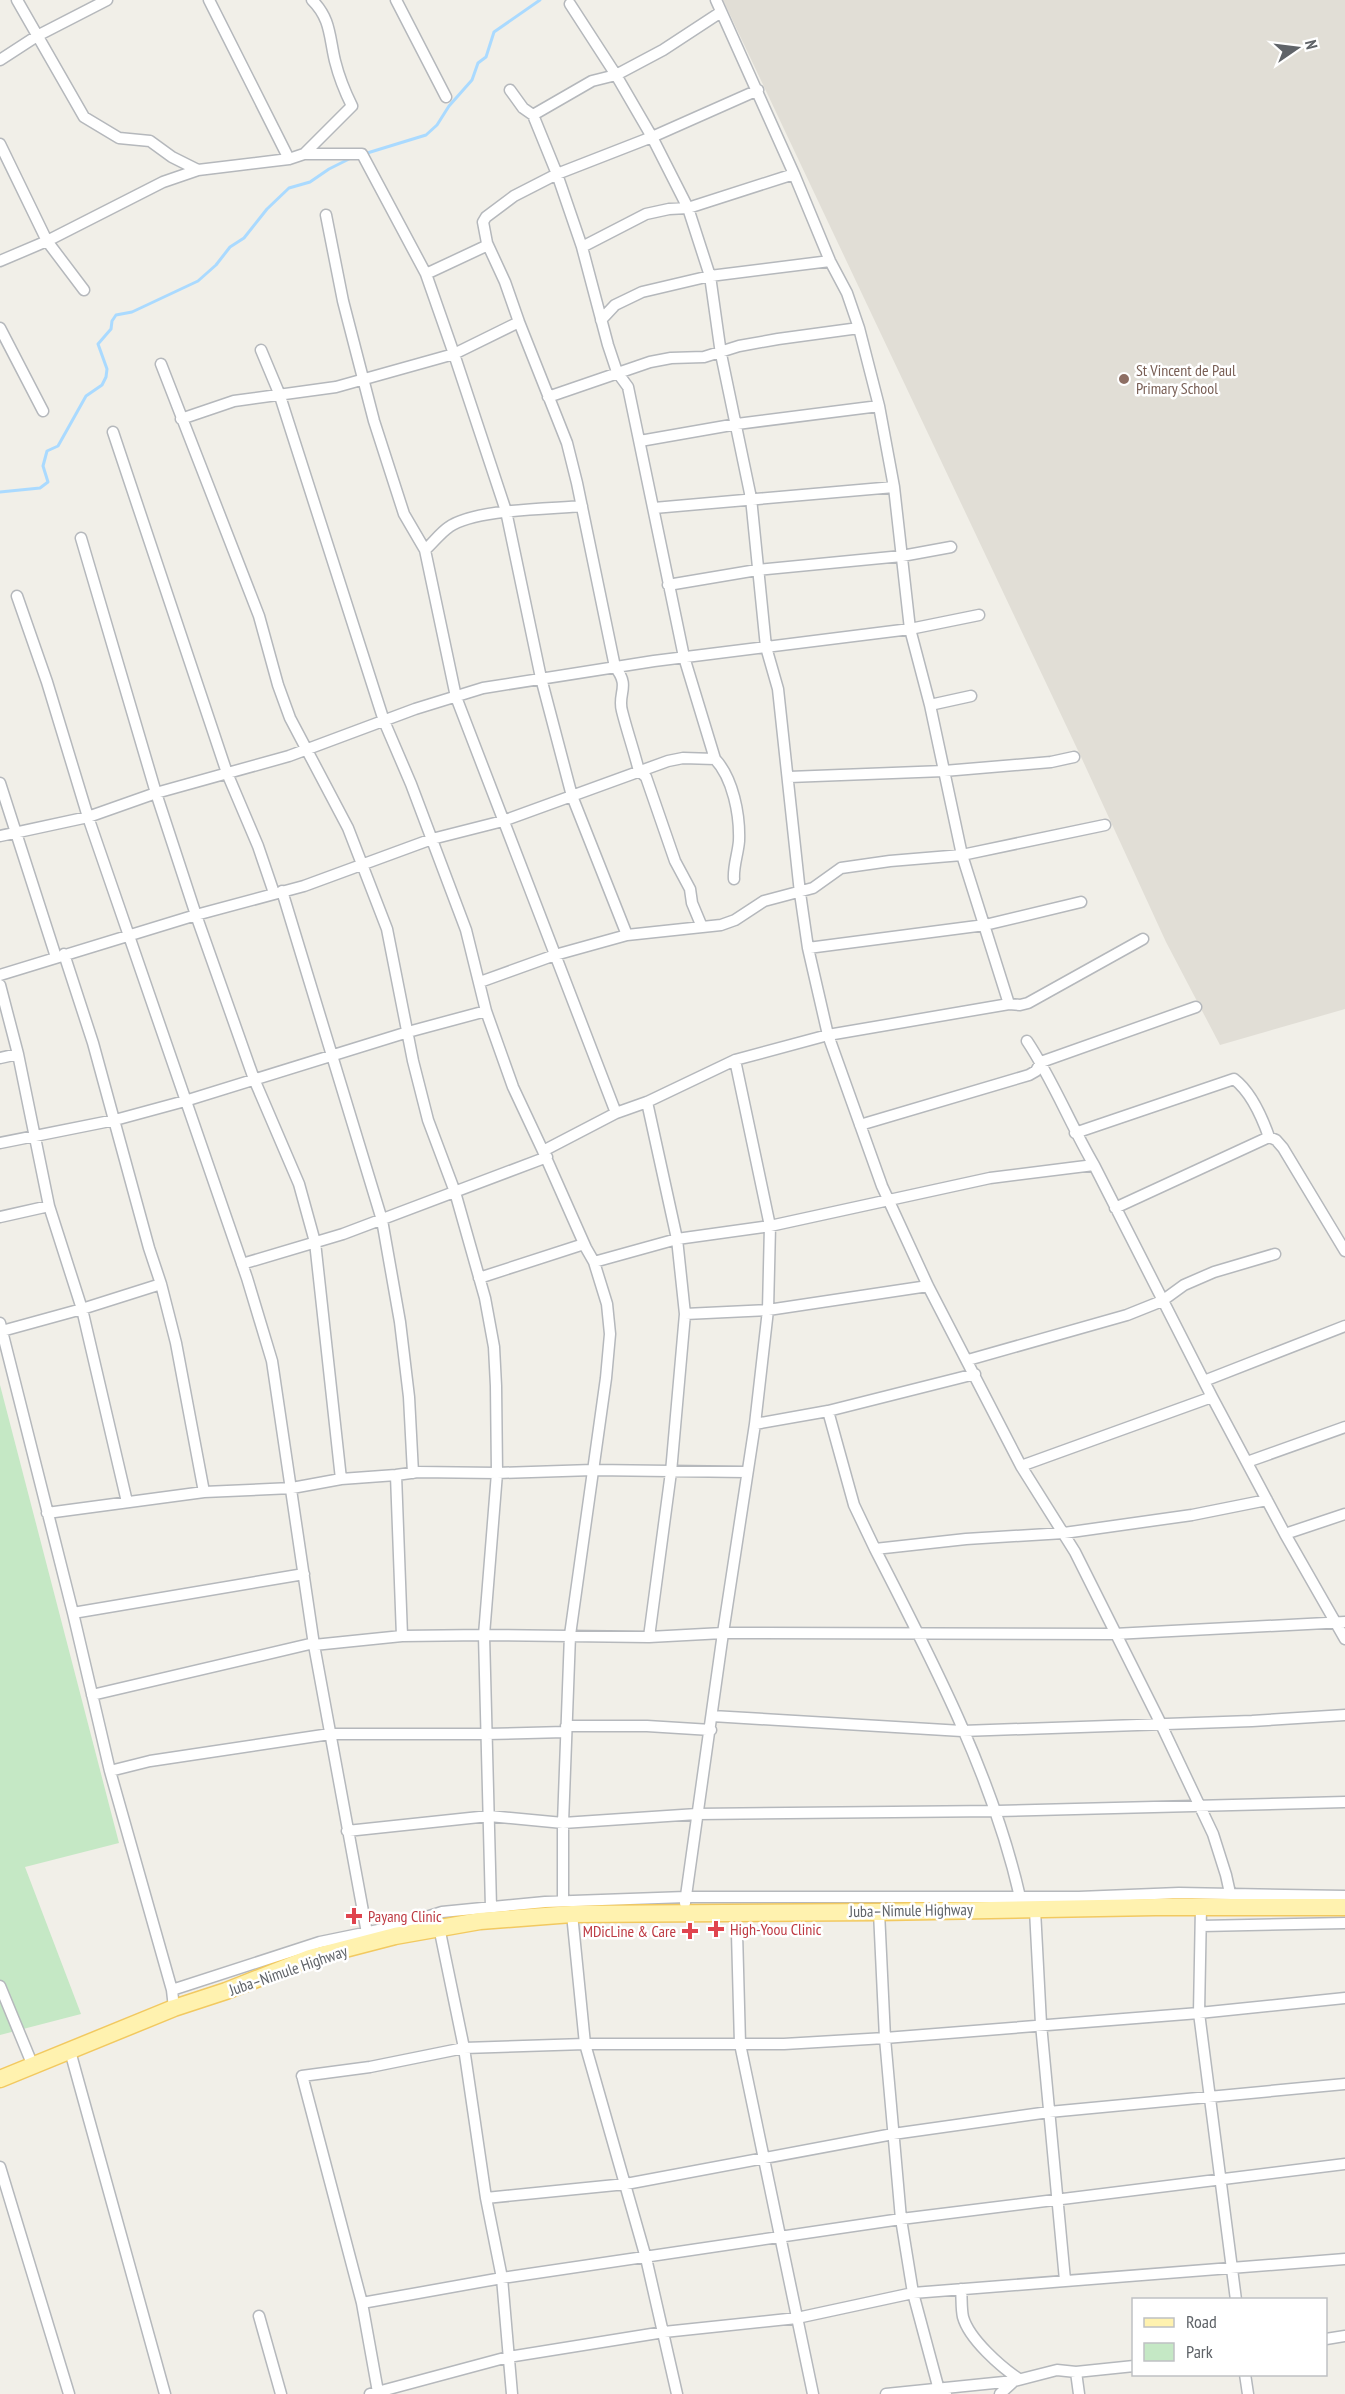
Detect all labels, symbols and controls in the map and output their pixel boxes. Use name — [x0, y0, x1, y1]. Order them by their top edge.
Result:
north arrow — [1267, 18, 1327, 78]
text: N — [1301, 38, 1322, 51]
place label: St Vincent de Paul Primary School — [1136, 360, 1236, 398]
marker: St Vincent de Paul Primary School — [1117, 372, 1131, 386]
street label: Juba–Nimule Highway — [848, 1899, 973, 1921]
place label: Payang Clinic — [368, 1906, 442, 1926]
marker: Payang Clinic — [345, 1907, 363, 1925]
place label: High-Yoou Clinic — [730, 1919, 822, 1939]
marker: High-Yoou Clinic — [707, 1920, 725, 1938]
place label: MDicLine & Care — [583, 1921, 676, 1941]
marker: MDicLine & Care — [681, 1922, 699, 1940]
street label: Juba–Nimule Highway — [225, 1940, 350, 2000]
legend — [1132, 2298, 1327, 2376]
text: Road — [1186, 2310, 1217, 2333]
text: Park — [1186, 2340, 1213, 2363]

